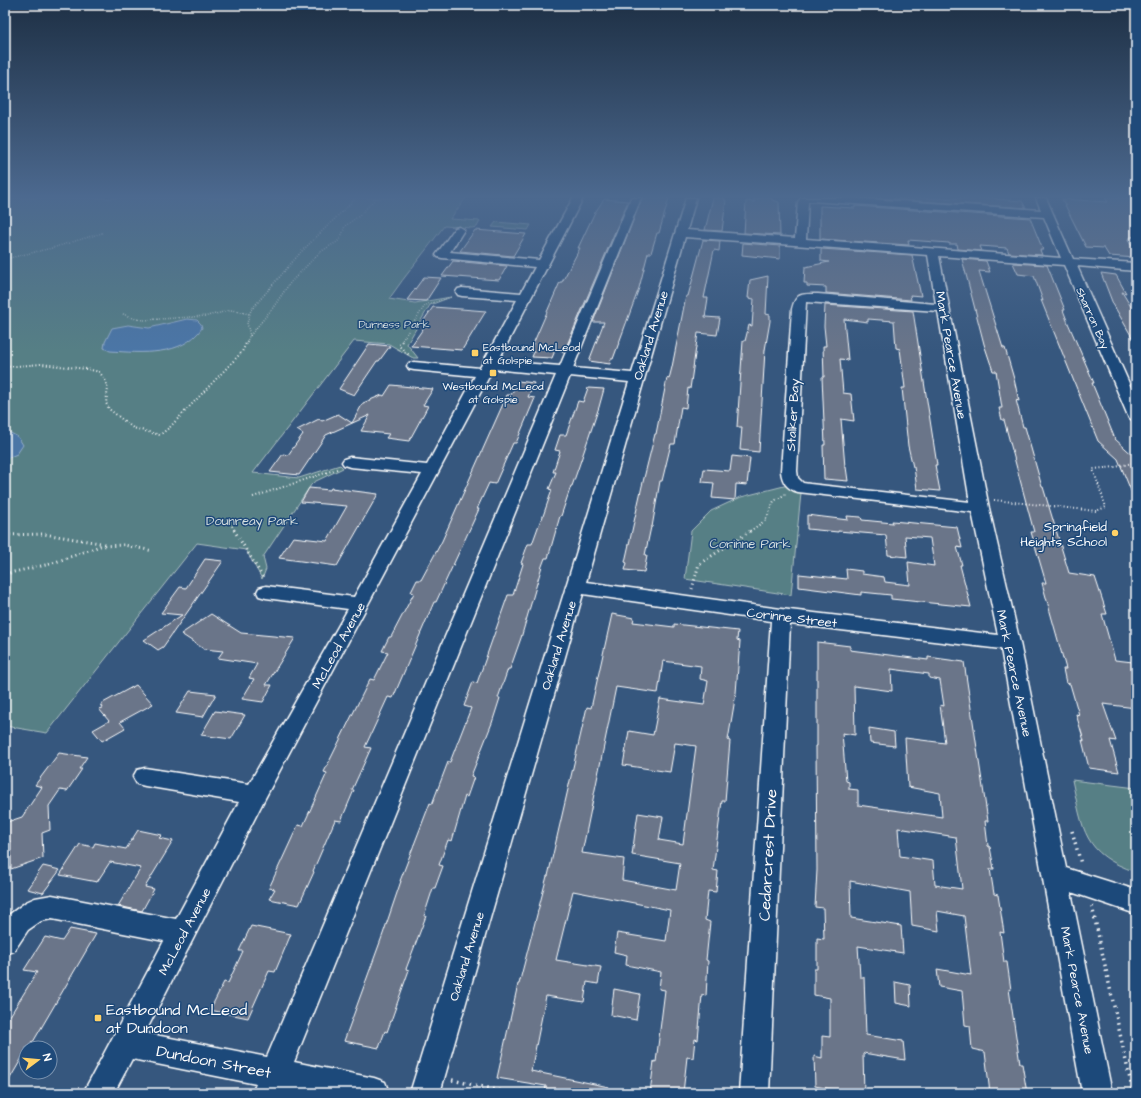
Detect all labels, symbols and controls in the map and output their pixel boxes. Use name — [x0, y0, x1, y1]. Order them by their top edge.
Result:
street label: Sharron Bay — [1071, 285, 1113, 352]
street label: Oakland Avenue — [629, 288, 673, 382]
street label: Mark Pearce Avenue — [931, 290, 971, 421]
park label: Durness Park — [358, 317, 430, 332]
place label: Eastbound McLeod at Golspie — [483, 340, 580, 368]
marker: Eastbound McLeod at Golspie — [470, 348, 480, 358]
marker: Westbound McLeod at Golspie — [488, 368, 498, 378]
street label: Stalker Bay — [782, 378, 805, 452]
place label: Westbound McLeod at Golspie — [442, 379, 544, 407]
park label: Dounreay Park — [206, 512, 298, 531]
place label: Springfield Heights School — [1020, 518, 1107, 552]
marker: Springfield Heights School — [1110, 528, 1120, 538]
park label: Corinne Park — [710, 535, 790, 553]
street label: Oakland Avenue — [537, 598, 581, 692]
street label: McLeod Avenue — [308, 599, 370, 692]
street label: Corinne Street — [746, 604, 839, 633]
street label: Mark Pearce Avenue — [992, 608, 1036, 738]
street label: Cedarcrest Drive — [754, 788, 782, 922]
street label: McLeod Avenue — [154, 885, 215, 978]
street label: Oakland Avenue — [445, 909, 489, 1003]
street label: Mark Pearce Avenue — [1056, 925, 1098, 1055]
place label: Eastbound McLeod at Dundoon — [106, 999, 247, 1039]
marker: Eastbound McLeod at Dundoon — [93, 1013, 103, 1023]
north arrow — [18, 1040, 58, 1080]
street label: Dundoon Street — [155, 1040, 274, 1084]
text: N — [39, 1052, 55, 1063]

